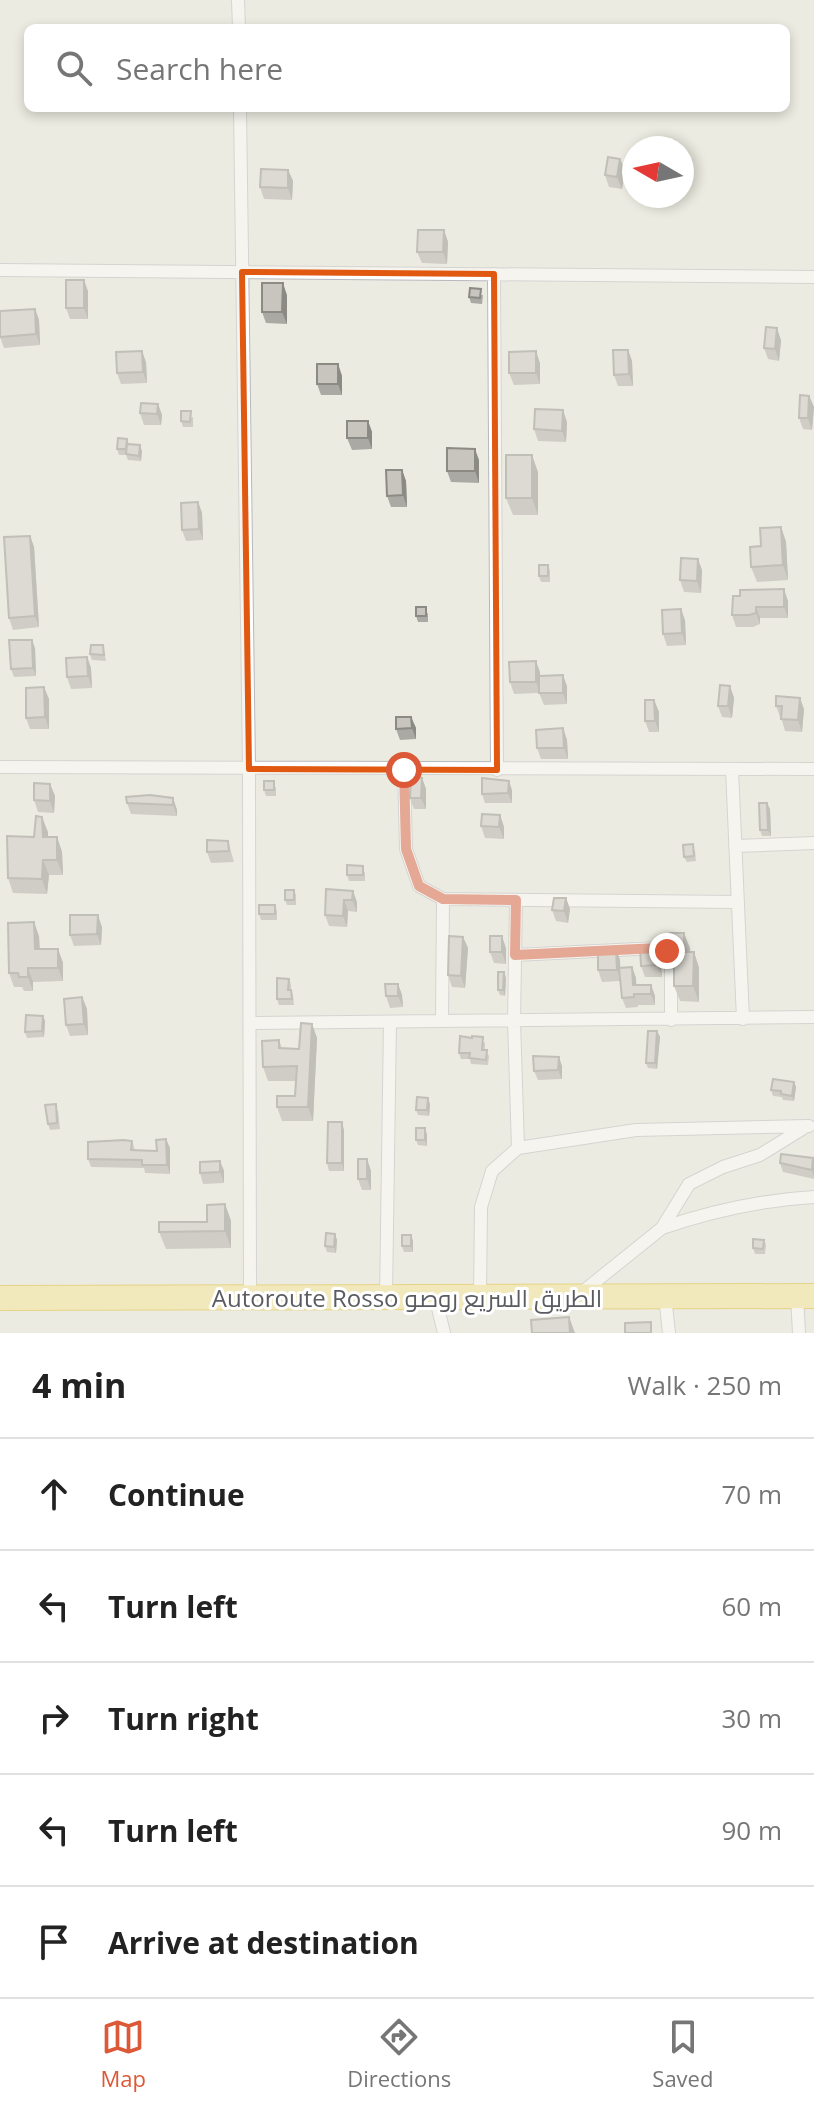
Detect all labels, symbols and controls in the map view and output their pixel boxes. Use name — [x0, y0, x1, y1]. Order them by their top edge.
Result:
search box — [24, 24, 790, 112]
icon: search — [52, 46, 96, 90]
text: Search here — [116, 48, 283, 89]
north arrow — [622, 136, 694, 208]
route start — [386, 752, 422, 788]
route end — [649, 933, 685, 969]
street label: Autoroute Rosso الطريق السريع روصو — [212, 1281, 602, 1315]
text: 4 min — [32, 1362, 126, 1408]
text: Walk · 250 m — [628, 1367, 782, 1403]
icon: ahead — [32, 1472, 76, 1516]
text: Continue — [108, 1474, 245, 1515]
text: 70 m — [721, 1476, 782, 1512]
icon: left — [32, 1584, 76, 1628]
text: Turn left — [108, 1586, 238, 1627]
text: 60 m — [721, 1588, 782, 1624]
icon: right — [32, 1696, 76, 1740]
text: Turn right — [108, 1698, 259, 1739]
text: 30 m — [721, 1700, 782, 1736]
icon: left — [32, 1808, 76, 1852]
text: Turn left — [108, 1810, 238, 1851]
text: 90 m — [721, 1812, 782, 1848]
icon: arrive — [32, 1920, 76, 1964]
text: Arrive at destination — [108, 1922, 419, 1963]
tab: Map — [101, 2015, 146, 2093]
tab: Directions — [347, 2015, 451, 2093]
tab: Saved — [652, 2015, 713, 2093]

